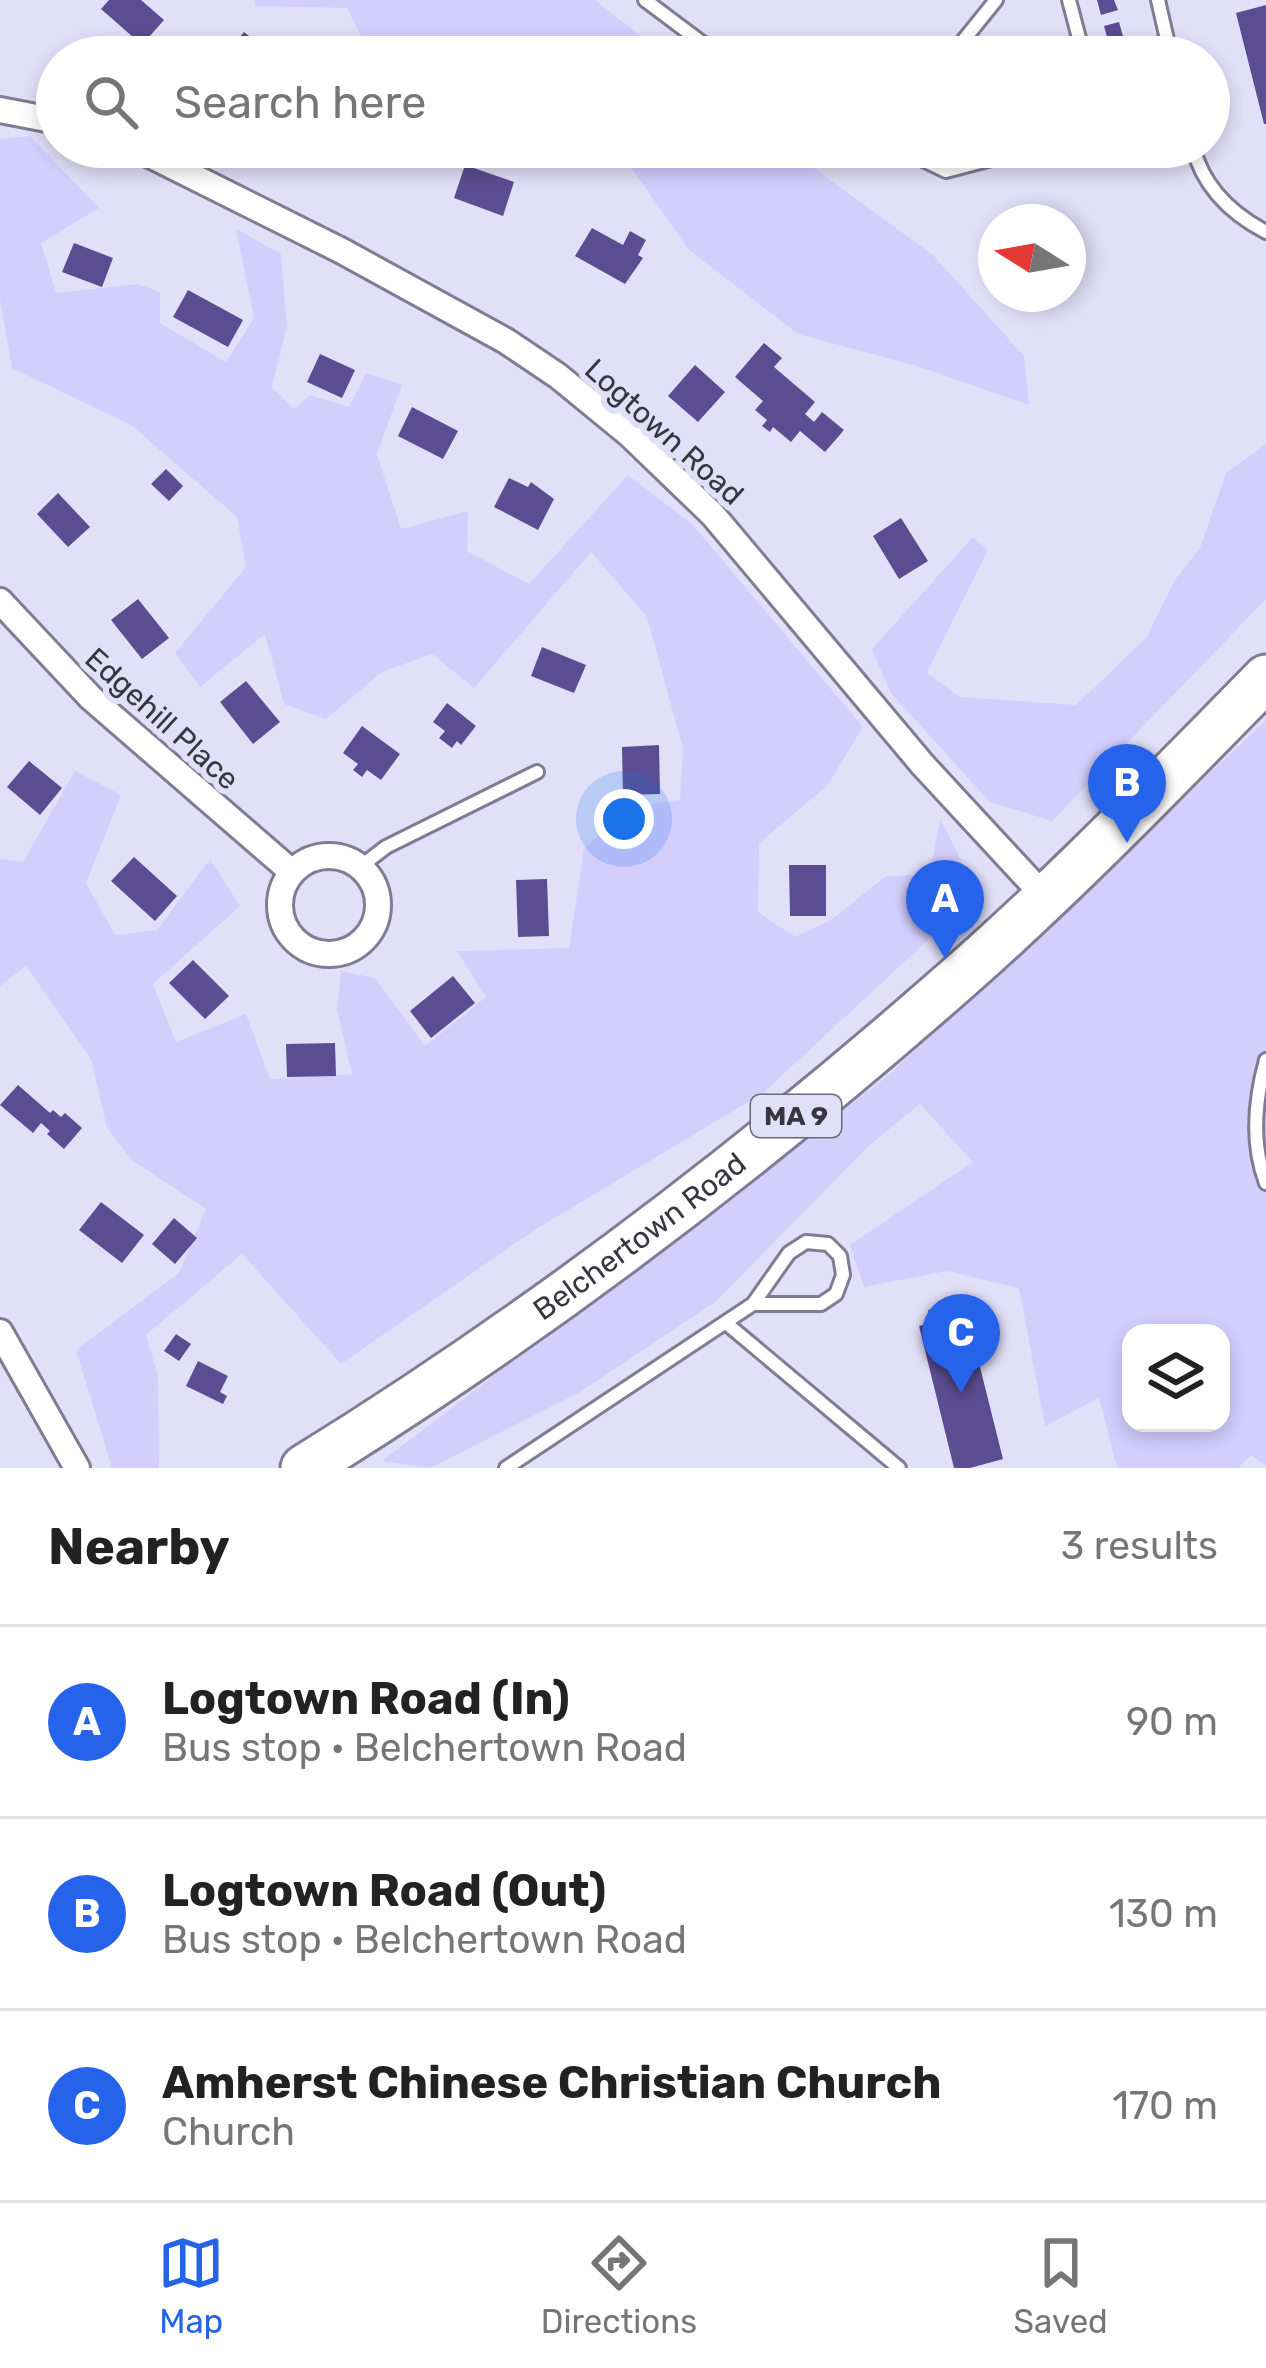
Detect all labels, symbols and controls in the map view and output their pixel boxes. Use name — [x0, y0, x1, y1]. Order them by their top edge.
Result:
search box — [36, 36, 1230, 168]
icon: search — [78, 69, 144, 135]
text: Search here — [174, 76, 426, 129]
north arrow — [978, 204, 1086, 312]
street label: Logtown Road — [577, 351, 751, 513]
street label: Edgehill Place — [78, 641, 246, 797]
pin: B — [1088, 744, 1166, 843]
your location — [594, 789, 654, 849]
pin: A — [906, 860, 984, 959]
road number: MA 9 — [751, 1095, 841, 1137]
street label: Belchertown Road — [527, 1145, 753, 1328]
pin: C — [922, 1294, 1000, 1393]
map controls — [1122, 1324, 1230, 1432]
button: layers — [1122, 1324, 1230, 1432]
text: Nearby — [48, 1516, 230, 1577]
text: 3 results — [1061, 1523, 1218, 1569]
text: Logtown Road (In) — [162, 1672, 570, 1725]
text: A — [73, 1699, 101, 1745]
text: 90 m — [1126, 1699, 1218, 1745]
text: Bus stop · Belchertown Road — [162, 1725, 687, 1771]
text: Logtown Road (Out) — [162, 1864, 606, 1917]
text: B — [73, 1891, 101, 1937]
text: 130 m — [1109, 1891, 1218, 1937]
text: Bus stop · Belchertown Road — [162, 1917, 687, 1963]
text: Amherst Chinese Christian Church — [162, 2056, 941, 2109]
text: C — [73, 2083, 101, 2129]
text: 170 m — [1112, 2083, 1218, 2129]
text: Church — [162, 2109, 295, 2155]
tab: Map — [158, 2230, 224, 2341]
tab: Directions — [541, 2230, 697, 2341]
tab: Saved — [1014, 2230, 1108, 2341]

